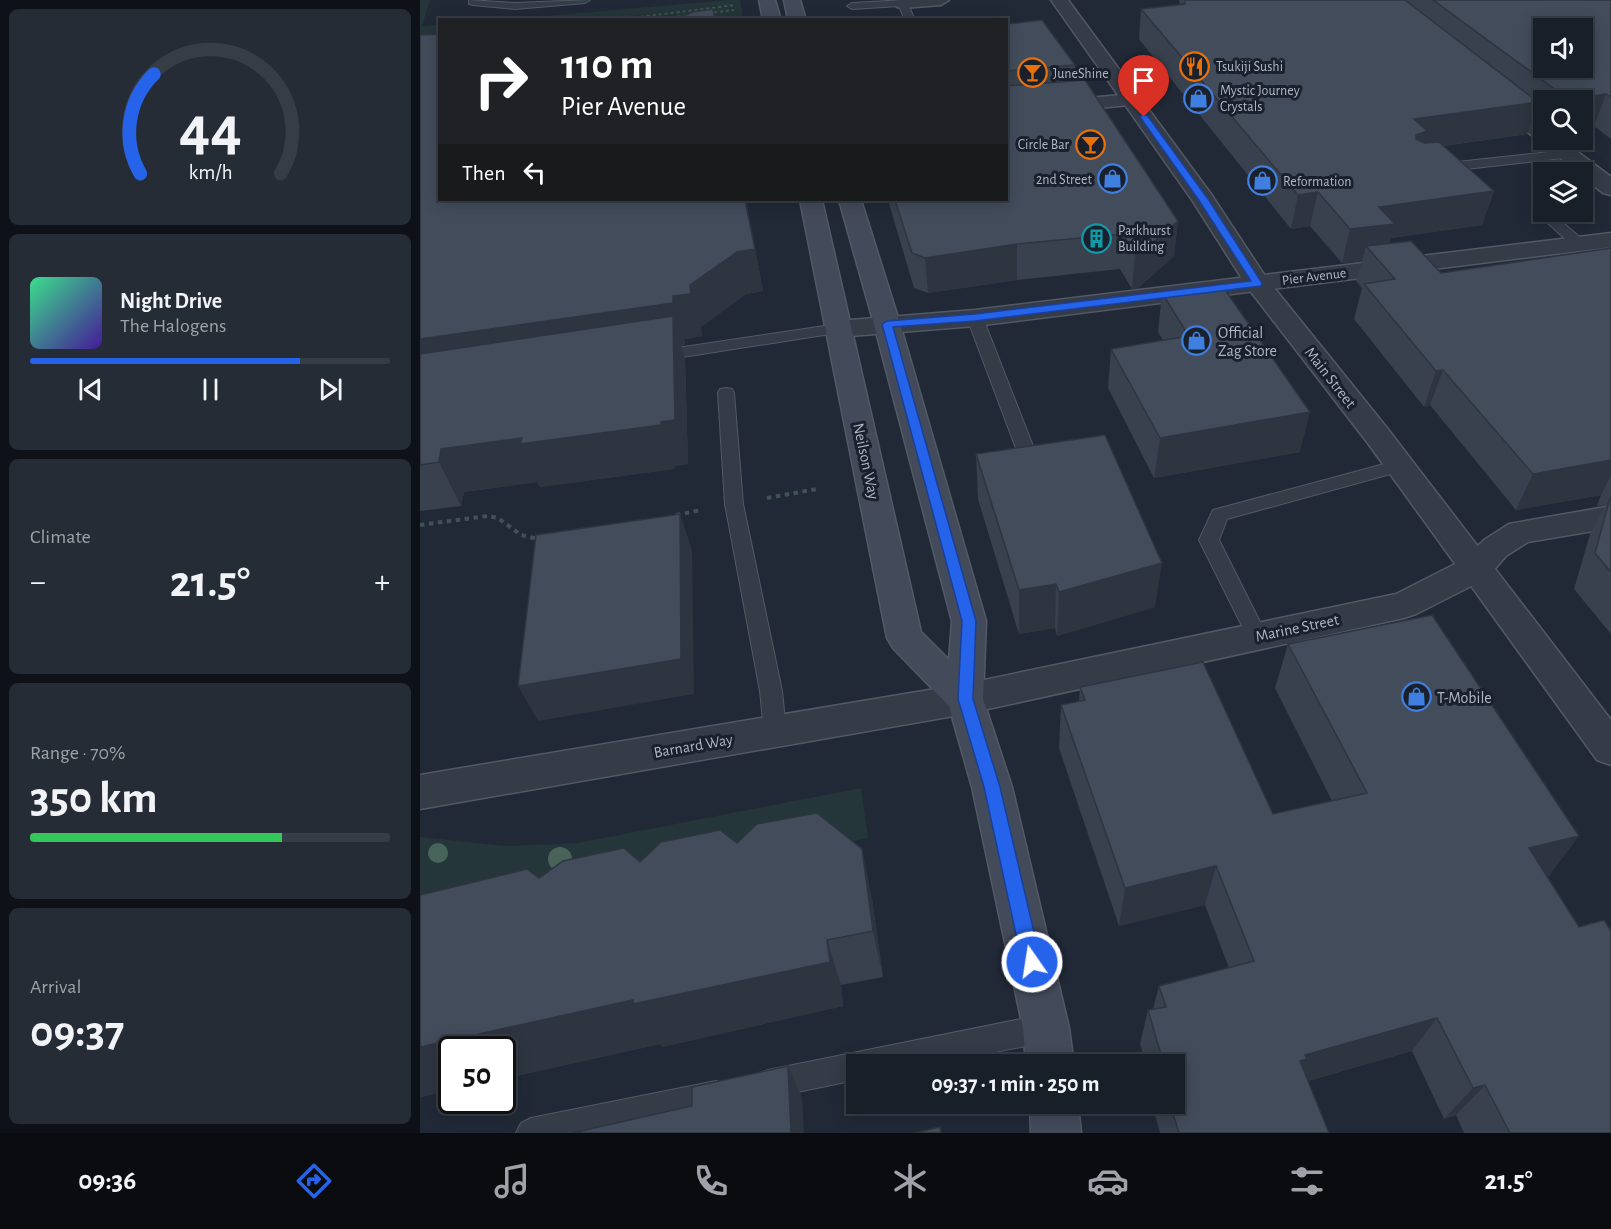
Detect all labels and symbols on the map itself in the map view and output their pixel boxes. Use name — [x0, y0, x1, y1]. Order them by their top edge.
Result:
restaurant icon: Tsukiji Sushi — [1179, 50, 1211, 82]
pin — [1118, 55, 1169, 117]
bar icon: JuneShine — [1016, 57, 1048, 89]
place label: Tsukiji Sushi — [1216, 60, 1283, 74]
place label: JuneShine — [1053, 67, 1109, 81]
shop icon: Mystic Journey Crystals — [1183, 82, 1215, 114]
place label: Mystic Journey Crystals — [1220, 84, 1300, 114]
bar icon: Circle Bar — [1074, 128, 1106, 160]
place label: Circle Bar — [1018, 138, 1069, 152]
shop icon: 2nd Street — [1097, 163, 1129, 195]
shop icon: Reformation — [1246, 165, 1278, 197]
place label: 2nd Street — [1036, 173, 1093, 187]
place label: Reformation — [1283, 175, 1351, 189]
building icon: Parkhurst Building — [1081, 222, 1113, 254]
place label: Parkhurst Building — [1118, 224, 1171, 254]
street label: Pier Avenue — [1281, 266, 1347, 288]
shop icon: Official Zag Store — [1181, 325, 1213, 357]
place label: Official Zag Store — [1218, 325, 1277, 359]
street label: Main Street — [1302, 344, 1359, 411]
street label: Neilson Way — [849, 422, 882, 501]
street label: Marine Street — [1254, 611, 1340, 645]
shop icon: T-Mobile — [1400, 681, 1432, 713]
place label: T-Mobile — [1437, 690, 1492, 706]
street label: Barnard Way — [652, 731, 734, 762]
position arrow — [1000, 930, 1064, 994]
speed limit sign: 50 — [438, 1036, 516, 1114]

